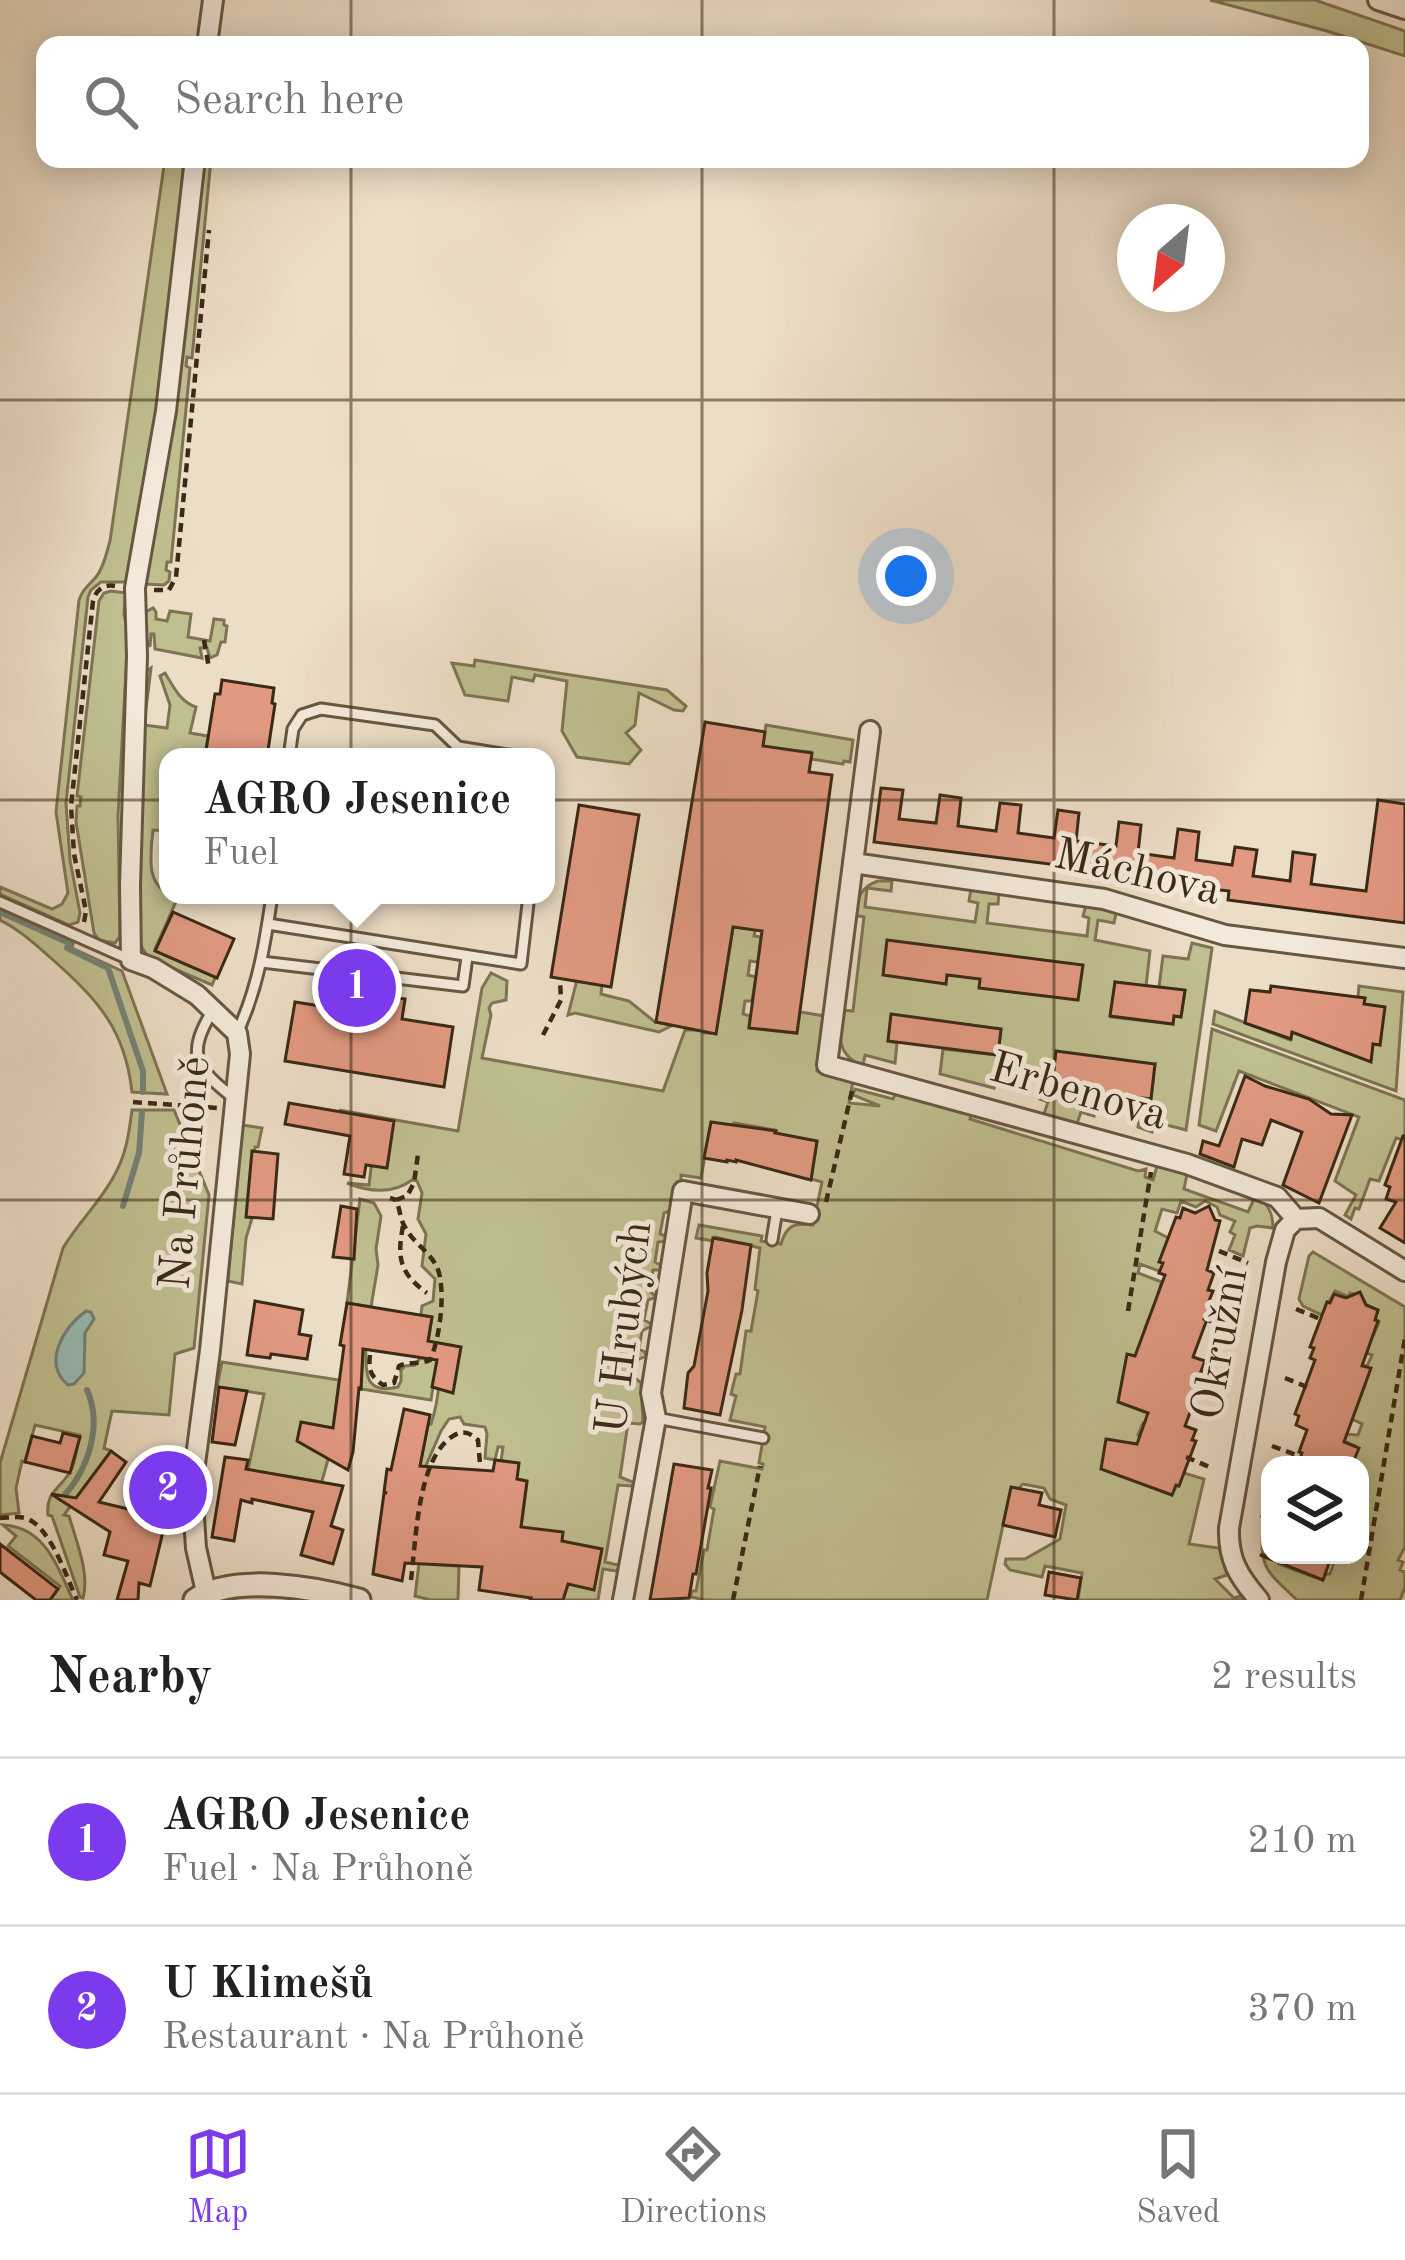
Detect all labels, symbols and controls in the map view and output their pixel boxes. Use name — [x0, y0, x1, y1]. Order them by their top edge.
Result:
search box — [36, 36, 1369, 168]
icon: search — [78, 69, 144, 135]
text: Search here — [174, 79, 404, 124]
north arrow — [1117, 204, 1225, 312]
your location — [876, 546, 936, 606]
popup — [159, 748, 555, 904]
text: AGRO Jesenice — [203, 779, 511, 824]
street label: Máchova — [1050, 833, 1224, 915]
text: Fuel — [203, 834, 278, 873]
pin: 1 — [318, 943, 396, 1033]
street label: Erbenova — [984, 1046, 1172, 1140]
street label: Na Průhoně — [154, 1054, 220, 1292]
street label: U Hrubých — [591, 1219, 661, 1437]
street label: Okružní — [1187, 1264, 1258, 1424]
pin: 2 — [129, 1445, 207, 1535]
map controls — [1261, 1456, 1369, 1564]
button: layers — [1261, 1456, 1369, 1564]
text: Nearby — [48, 1653, 213, 1704]
text: 2 results — [1211, 1658, 1357, 1697]
text: AGRO Jesenice — [162, 1795, 470, 1840]
text: 1 — [76, 1822, 98, 1861]
text: 210 m — [1247, 1822, 1357, 1861]
text: Fuel · Na Průhoně — [162, 1850, 474, 1889]
text: U Klimešů — [162, 1963, 374, 2008]
text: 2 — [76, 1990, 98, 2029]
text: 370 m — [1247, 1990, 1357, 2029]
text: Restaurant · Na Průhoně — [162, 2018, 584, 2057]
tab: Map — [185, 2121, 251, 2234]
tab: Directions — [620, 2121, 767, 2234]
tab: Saved — [1136, 2121, 1220, 2234]

